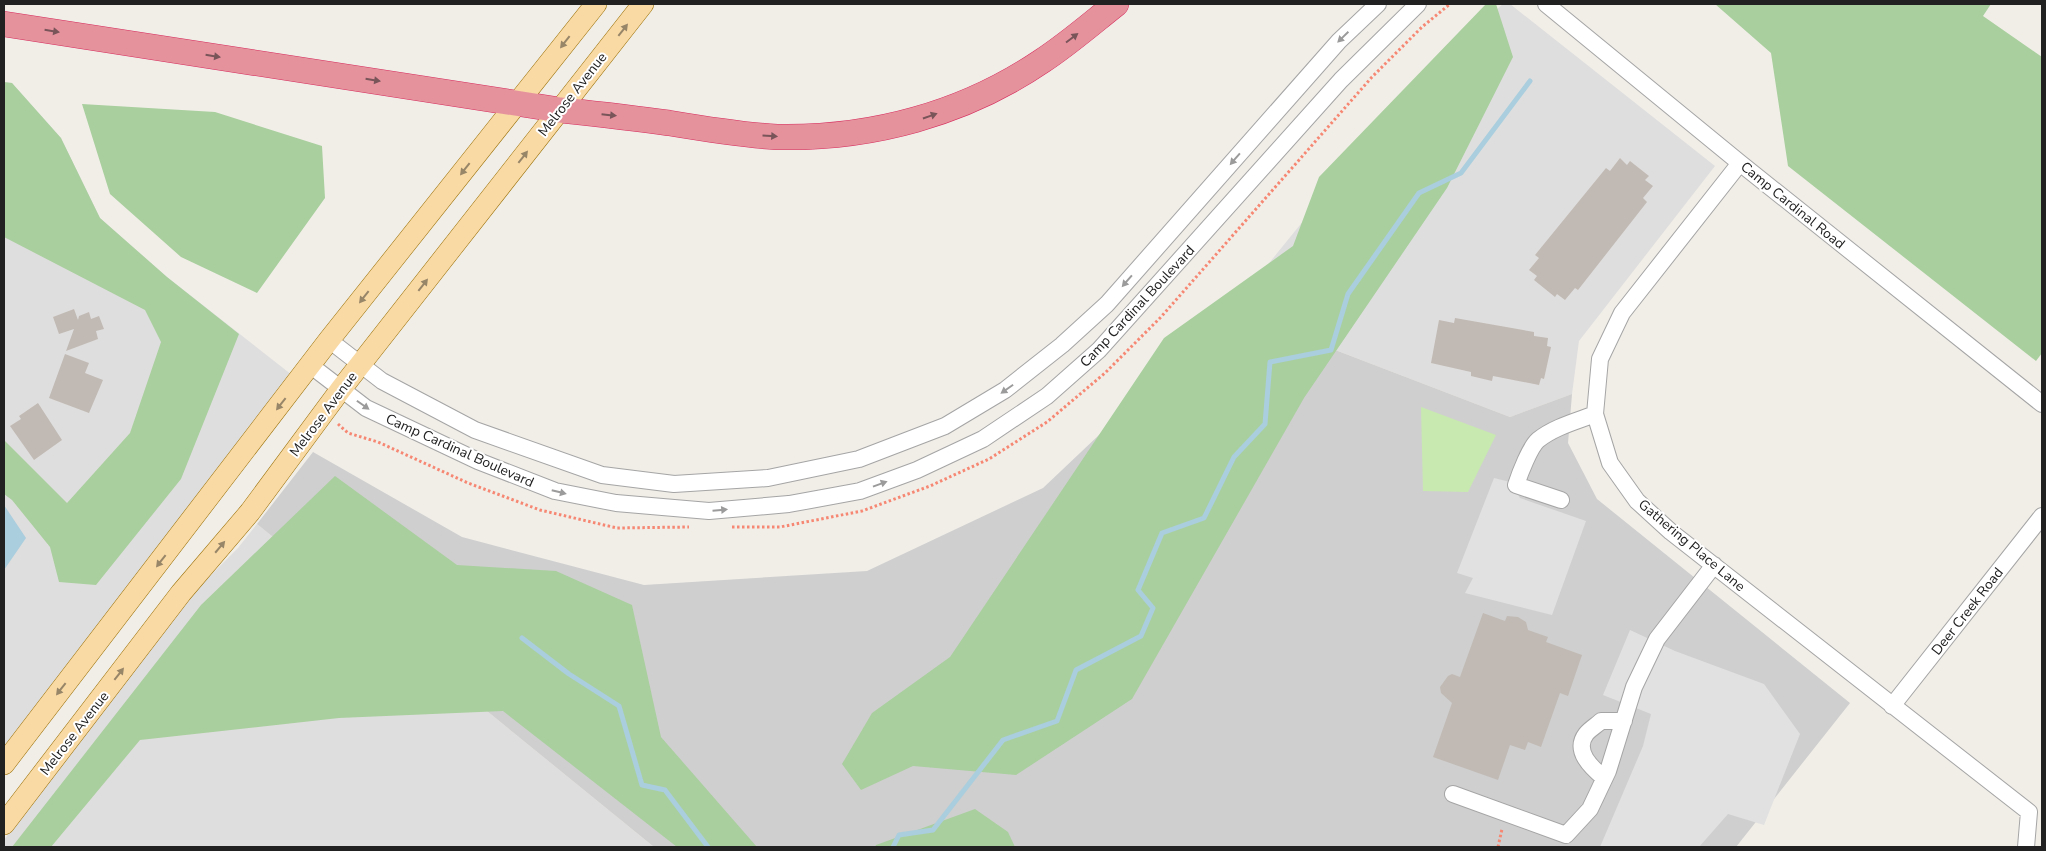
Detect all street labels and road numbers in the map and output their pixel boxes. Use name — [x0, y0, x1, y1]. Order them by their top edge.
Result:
street label: Melrose Avenue — [534, 48, 611, 140]
street label: Camp Cardinal Road — [1737, 157, 1849, 253]
street label: Camp Cardinal Boulevard — [1076, 241, 1199, 372]
street label: Melrose Avenue — [285, 368, 362, 461]
street label: Camp Cardinal Boulevard — [383, 409, 537, 492]
street label: Gathering Place Lane — [1634, 495, 1749, 596]
street label: Deer Creek Road — [1927, 564, 2008, 659]
street label: Melrose Avenue — [36, 687, 113, 779]

